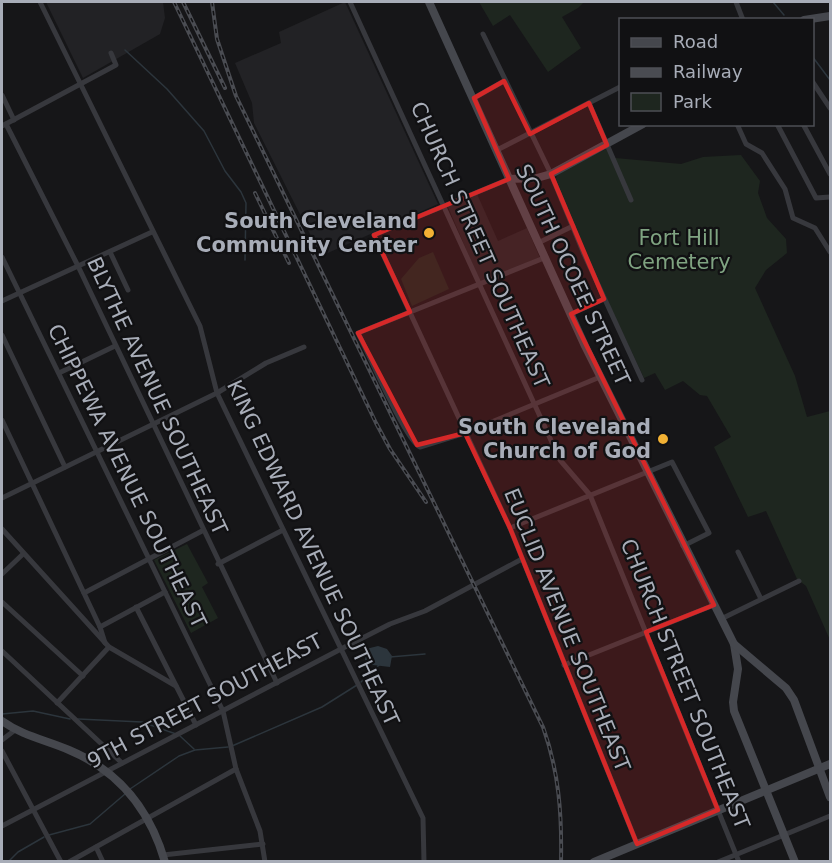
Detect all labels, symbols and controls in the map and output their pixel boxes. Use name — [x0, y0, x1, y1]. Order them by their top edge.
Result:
legend — [619, 18, 814, 126]
text: Road — [673, 31, 718, 52]
text: Railway — [673, 61, 743, 82]
text: Park — [673, 91, 712, 112]
street label: CHURCH STREET SOUTHEAST — [406, 98, 554, 392]
street label: SOUTH OCOEE STREET — [511, 160, 635, 390]
place label: South Cleveland Community Center — [196, 209, 418, 257]
marker: South Cleveland Community Center — [422, 226, 436, 240]
park label: Fort Hill Cemetery — [627, 226, 731, 274]
street label: BLYTHE AVENUE SOUTHEAST — [82, 253, 232, 539]
street label: CHIPPEWA AVENUE SOUTHEAST — [43, 320, 211, 632]
street label: KING EDWARD AVENUE SOUTHEAST — [222, 376, 404, 730]
place label: South Cleveland Church of God — [458, 415, 651, 463]
marker: South Cleveland Church of God — [656, 432, 670, 446]
street label: EUCLID AVENUE SOUTHEAST — [499, 485, 635, 775]
street label: CHURCH STREET SOUTHEAST — [616, 535, 754, 833]
street label: 9TH STREET SOUTHEAST — [83, 629, 327, 773]

